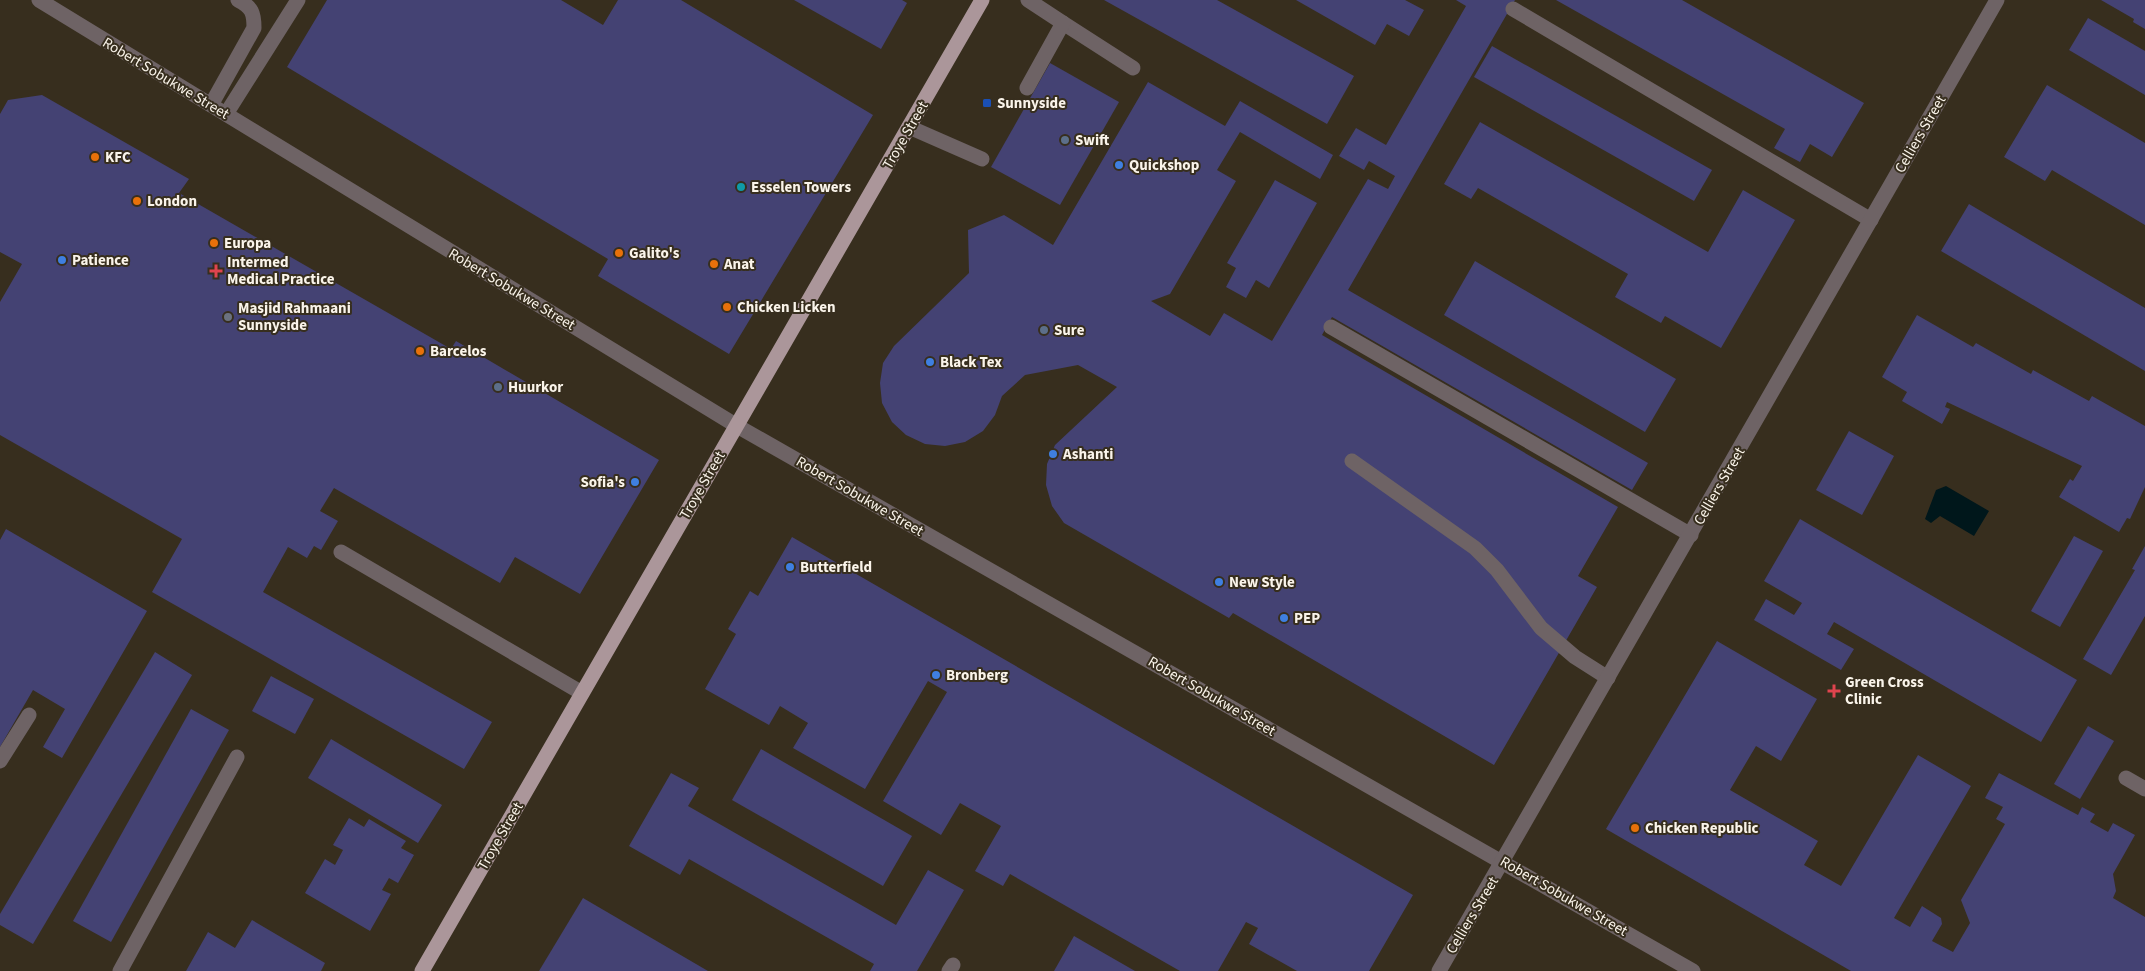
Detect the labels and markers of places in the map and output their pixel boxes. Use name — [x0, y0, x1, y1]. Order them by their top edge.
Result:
place label: Sunnyside — [997, 93, 1066, 114]
marker: Sunnyside — [981, 97, 993, 109]
place label: Swift — [1075, 130, 1110, 151]
marker: Swift — [1059, 134, 1071, 146]
place label: KFC — [105, 147, 131, 168]
marker: KFC — [89, 151, 101, 163]
place label: Quickshop — [1129, 155, 1200, 176]
marker: Quickshop — [1113, 159, 1125, 171]
place label: Esselen Towers — [751, 177, 851, 198]
marker: Esselen Towers — [735, 181, 747, 193]
place label: London — [147, 191, 197, 212]
marker: London — [131, 195, 143, 207]
place label: Europa — [224, 233, 271, 254]
marker: Europa — [208, 237, 220, 249]
place label: Galito's — [629, 243, 680, 264]
marker: Galito's — [613, 247, 625, 259]
place label: Patience — [72, 250, 129, 271]
place label: Intermed Medical Practice — [227, 252, 335, 290]
marker: Patience — [56, 254, 68, 266]
place label: Anat — [723, 254, 755, 275]
marker: Anat — [708, 258, 720, 270]
marker: Intermed Medical Practice — [209, 264, 223, 278]
place label: Chicken Licken — [737, 297, 836, 318]
place label: Masjid Rahmaani Sunnyside — [238, 298, 351, 336]
marker: Chicken Licken — [721, 301, 733, 313]
marker: Masjid Rahmaani Sunnyside — [222, 311, 234, 323]
place label: Sure — [1054, 320, 1085, 341]
marker: Sure — [1038, 324, 1050, 336]
place label: Barcelos — [430, 341, 487, 362]
marker: Barcelos — [414, 345, 426, 357]
place label: Black Tex — [940, 352, 1002, 373]
marker: Black Tex — [924, 356, 936, 368]
place label: Huurkor — [508, 377, 563, 398]
marker: Huurkor — [492, 381, 504, 393]
place label: Ashanti — [1062, 444, 1113, 465]
marker: Ashanti — [1047, 448, 1059, 460]
place label: Sofia's — [580, 472, 625, 493]
marker: Sofia's — [629, 476, 641, 488]
place label: Butterfield — [800, 557, 872, 578]
marker: Butterfield — [784, 561, 796, 573]
place label: New Style — [1229, 572, 1295, 593]
marker: New Style — [1213, 576, 1225, 588]
place label: PEP — [1294, 608, 1320, 629]
marker: PEP — [1278, 612, 1290, 624]
place label: Bronberg — [946, 665, 1008, 686]
marker: Bronberg — [930, 669, 942, 681]
place label: Green Cross Clinic — [1845, 672, 1924, 710]
marker: Green Cross Clinic — [1827, 684, 1841, 698]
place label: Chicken Republic — [1645, 818, 1759, 839]
marker: Chicken Republic — [1629, 822, 1641, 834]

